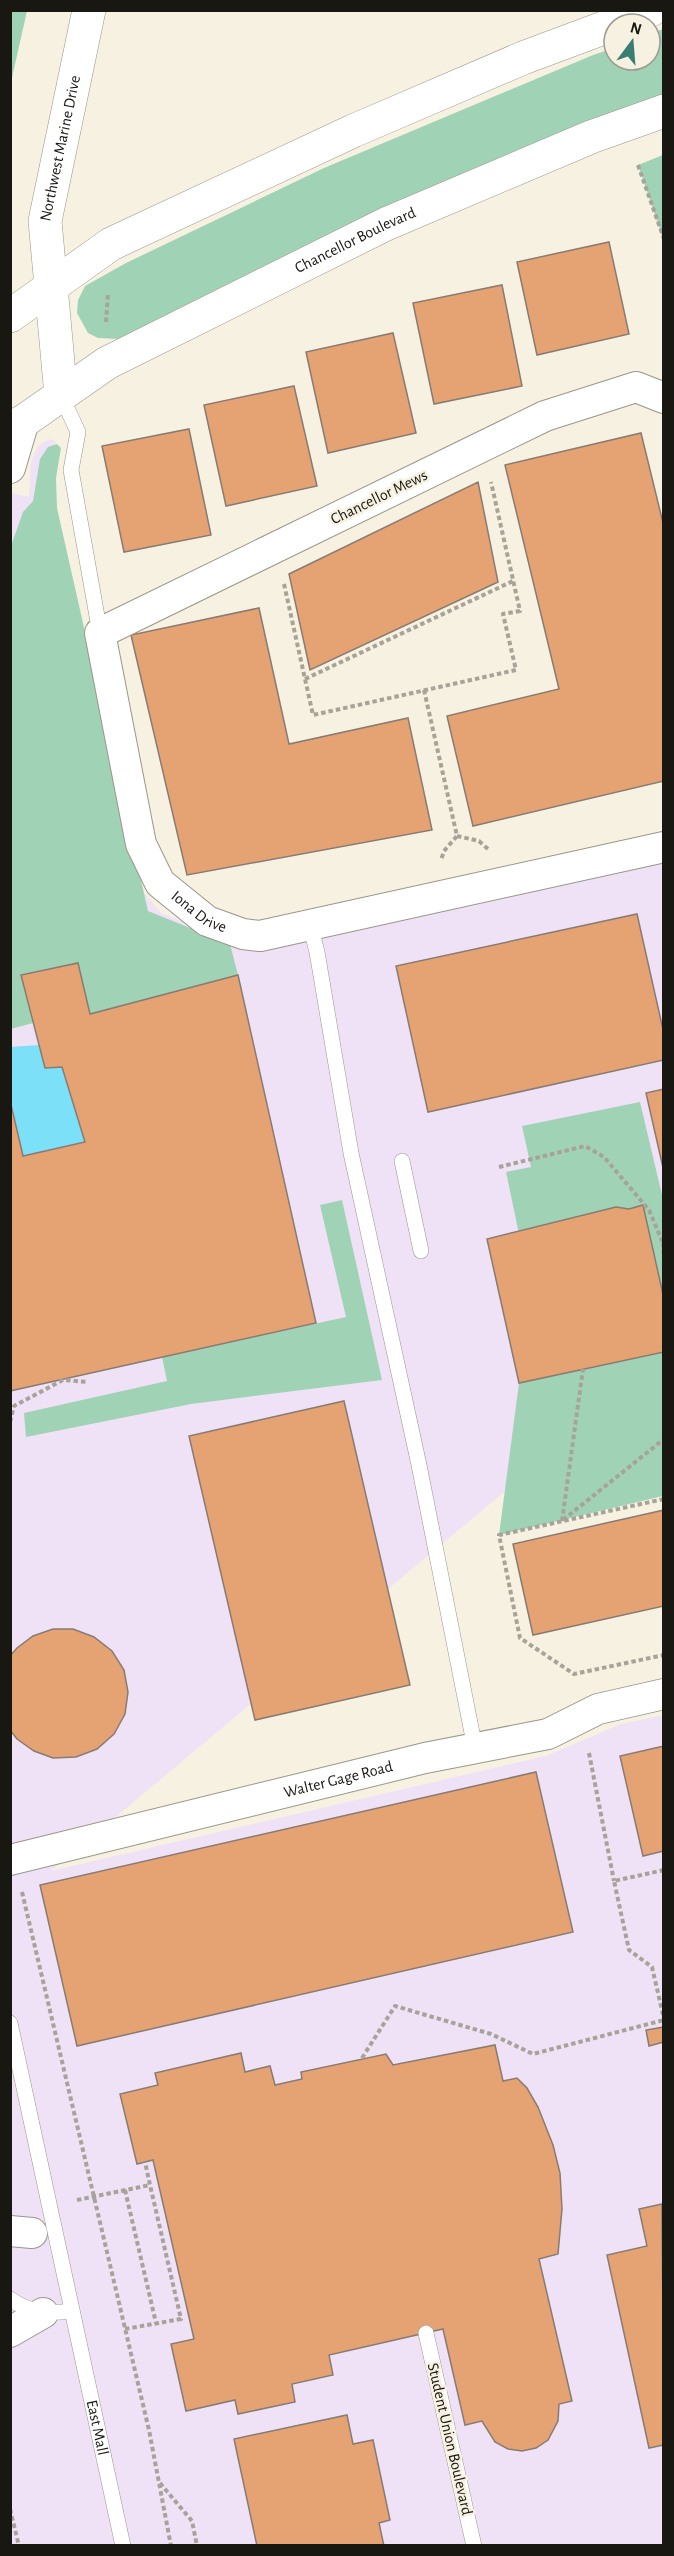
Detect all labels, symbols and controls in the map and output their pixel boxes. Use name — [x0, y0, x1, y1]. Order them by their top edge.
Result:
north arrow — [602, 12, 662, 72]
text: N — [628, 19, 643, 38]
street label: Northwest Marine Drive — [37, 74, 83, 223]
street label: Chancellor Boulevard — [292, 204, 418, 276]
street label: Chancellor Mews — [328, 467, 430, 527]
street label: Iona Drive — [168, 888, 229, 935]
street label: Walter Gage Road — [282, 1758, 394, 1800]
street label: Student Union Boulevard — [425, 2361, 475, 2517]
street label: East Mall — [84, 2398, 111, 2457]

